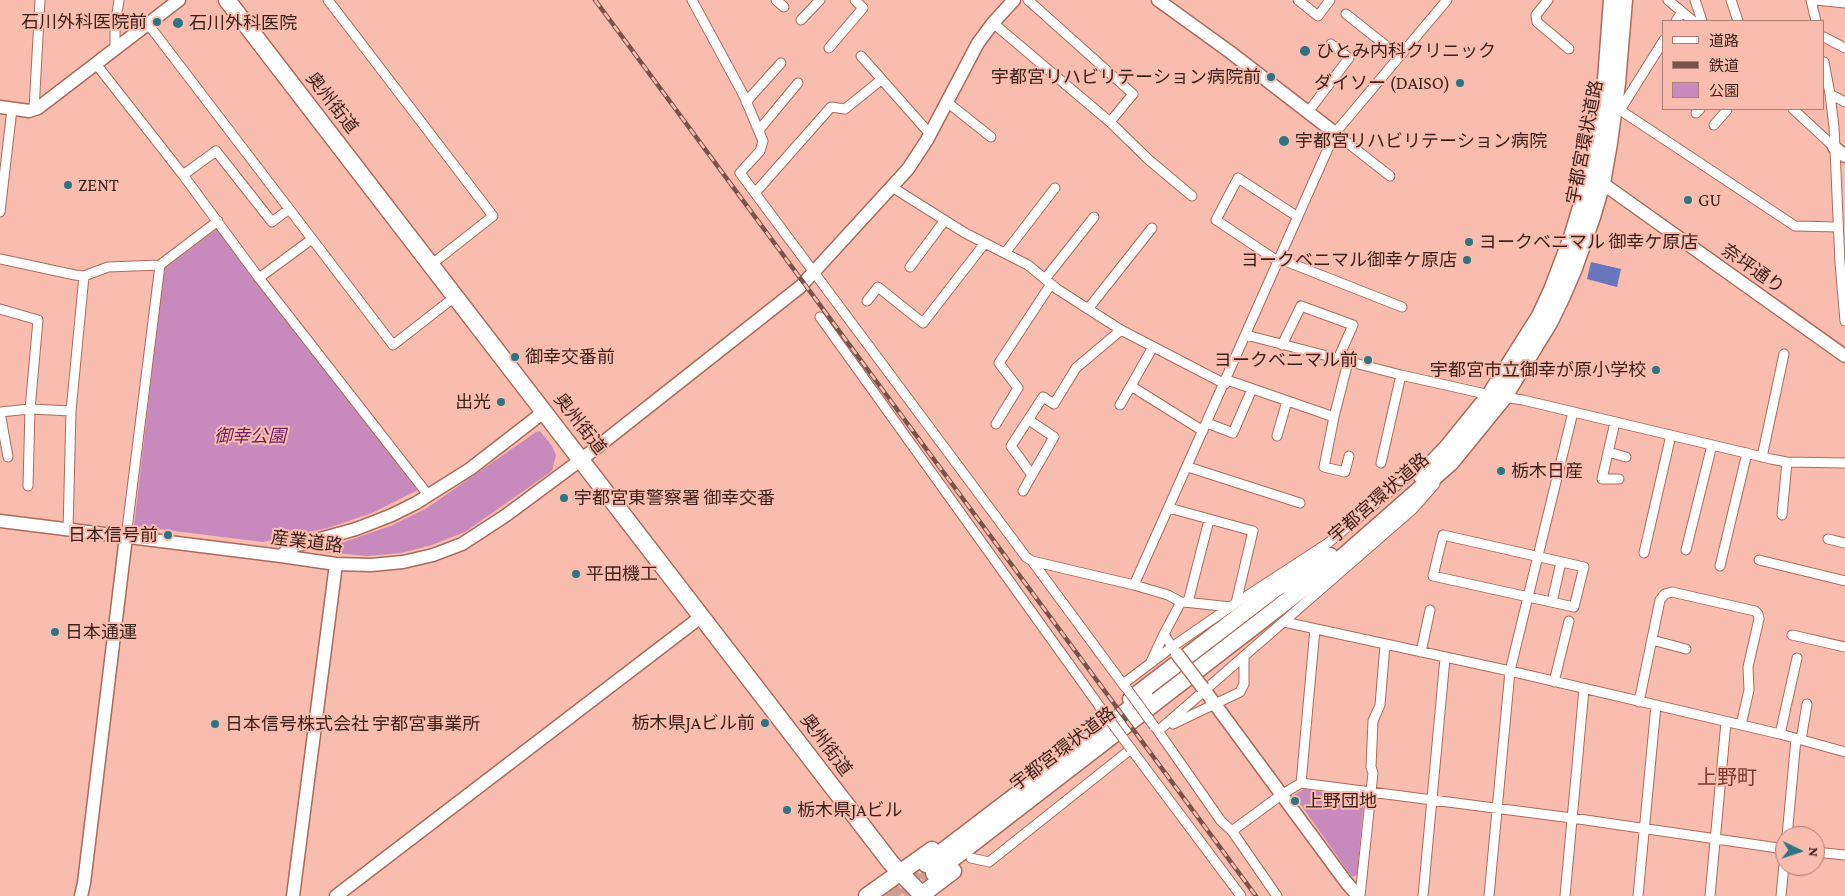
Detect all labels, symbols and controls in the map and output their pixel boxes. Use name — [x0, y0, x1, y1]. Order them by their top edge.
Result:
place label: 石川外科医院前 — [21, 11, 147, 33]
place label: 石川外科医院 — [189, 12, 297, 34]
marker: 石川外科医院前 — [151, 16, 163, 28]
marker: 石川外科医院 — [171, 16, 185, 30]
legend — [1662, 20, 1825, 110]
text: 道路 — [1709, 33, 1739, 49]
place label: ひとみ内科クリニック — [1316, 40, 1496, 62]
marker: ひとみ内科クリニック — [1298, 44, 1312, 58]
text: 鉄道 — [1709, 58, 1739, 74]
place label: 宇都宮リハビリテーション病院前 — [991, 66, 1261, 88]
street label: 奥州街道 — [301, 68, 363, 138]
marker: 宇都宮リハビリテーション病院前 — [1265, 71, 1277, 83]
place label: ダイソー (DAISO) — [1314, 72, 1450, 94]
marker: ダイソー (DAISO) — [1454, 77, 1466, 89]
street label: 宇都宮環状道路 — [1562, 78, 1608, 206]
text: 公園 — [1709, 83, 1739, 99]
place label: 宇都宮リハビリテーション病院 — [1295, 130, 1547, 152]
marker: 宇都宮リハビリテーション病院 — [1277, 134, 1291, 148]
place label: ZENT — [78, 174, 119, 196]
marker: ZENT — [62, 179, 74, 191]
place label: GU — [1698, 189, 1721, 211]
marker: GU — [1682, 194, 1694, 206]
place label: ヨークベニマル 御幸ケ原店 — [1479, 231, 1698, 253]
marker: ヨークベニマル 御幸ケ原店 — [1463, 236, 1475, 248]
street label: 奈坪通り — [1717, 240, 1789, 298]
place label: ヨークベニマル御幸ケ原店 — [1241, 249, 1457, 271]
marker: ヨークベニマル御幸ケ原店 — [1461, 254, 1473, 266]
place label: 御幸交番前 — [525, 346, 615, 368]
place label: ヨークベニマル前 — [1214, 349, 1358, 371]
marker: 御幸交番前 — [509, 351, 521, 363]
marker: ヨークベニマル前 — [1362, 354, 1374, 366]
place label: 宇都宮市立御幸が原小学校 — [1430, 359, 1646, 381]
marker: 宇都宮市立御幸が原小学校 — [1650, 364, 1662, 376]
street label: 奥州街道 — [549, 389, 611, 459]
place label: 出光 — [455, 391, 491, 413]
marker: 出光 — [495, 396, 507, 408]
park label: 御幸公園 — [214, 425, 286, 447]
street label: 宇都宮環状道路 — [1324, 449, 1434, 547]
place label: 栃木日産 — [1511, 460, 1583, 482]
marker: 栃木日産 — [1495, 465, 1507, 477]
place label: 宇都宮東警察署 御幸交番 — [574, 487, 775, 509]
marker: 宇都宮東警察署 御幸交番 — [558, 492, 570, 504]
place label: 日本信号前 — [68, 524, 158, 546]
street label: 産業道路 — [270, 527, 344, 557]
marker: 日本信号前 — [162, 529, 174, 541]
place label: 平田機工 — [586, 563, 658, 585]
marker: 平田機工 — [570, 568, 582, 580]
place label: 日本通運 — [65, 621, 137, 643]
marker: 日本通運 — [49, 626, 61, 638]
street label: 宇都宮環状道路 — [1006, 702, 1120, 796]
street label: 奥州街道 — [796, 710, 856, 780]
place label: 栃木県JAビル前 — [631, 712, 755, 734]
place label: 日本信号株式会社 宇都宮事業所 — [225, 713, 480, 735]
marker: 栃木県JAビル前 — [759, 717, 771, 729]
marker: 日本信号株式会社 宇都宮事業所 — [209, 718, 221, 730]
district label: 上野町 — [1697, 766, 1757, 790]
place label: 上野団地 — [1305, 790, 1377, 812]
marker: 上野団地 — [1289, 795, 1301, 807]
place label: 栃木県JAビル — [797, 799, 903, 821]
marker: 栃木県JAビル — [781, 804, 793, 816]
north arrow — [1775, 826, 1825, 876]
text: N — [1806, 847, 1822, 857]

